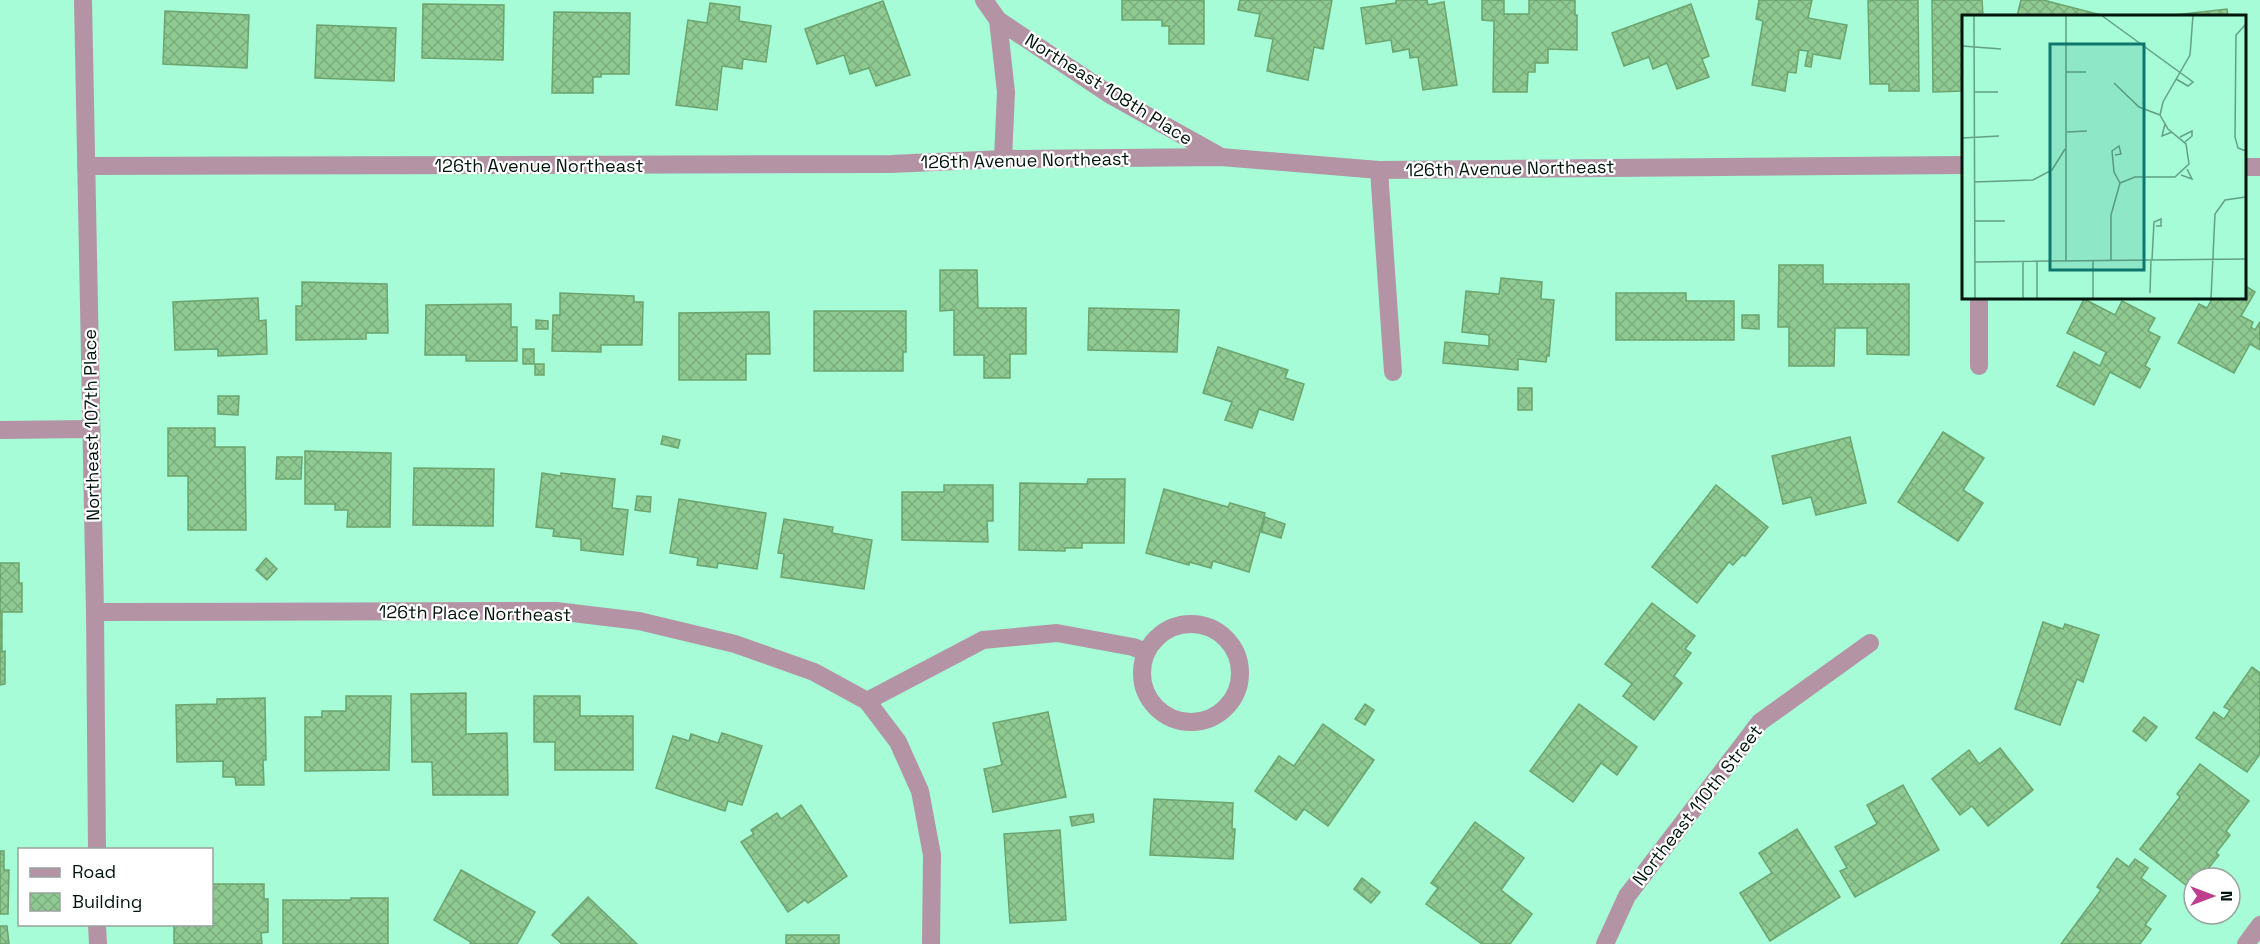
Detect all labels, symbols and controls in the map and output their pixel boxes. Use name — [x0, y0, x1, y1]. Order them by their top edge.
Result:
inset map — [1962, 15, 2245, 298]
street label: Northeast 108th Place — [1021, 28, 1197, 150]
street label: 126th Avenue Northeast — [920, 147, 1130, 173]
street label: 126th Avenue Northeast — [435, 154, 643, 177]
street label: 126th Avenue Northeast — [1405, 155, 1615, 181]
street label: Northeast 107th Place — [78, 329, 104, 521]
street label: 126th Place Northeast — [379, 600, 571, 626]
street label: Northeast 110th Street — [1627, 720, 1767, 890]
legend — [18, 848, 213, 926]
text: Road — [72, 860, 116, 883]
north arrow — [2182, 866, 2242, 926]
text: Building — [72, 890, 142, 913]
text: N — [2216, 891, 2237, 901]

